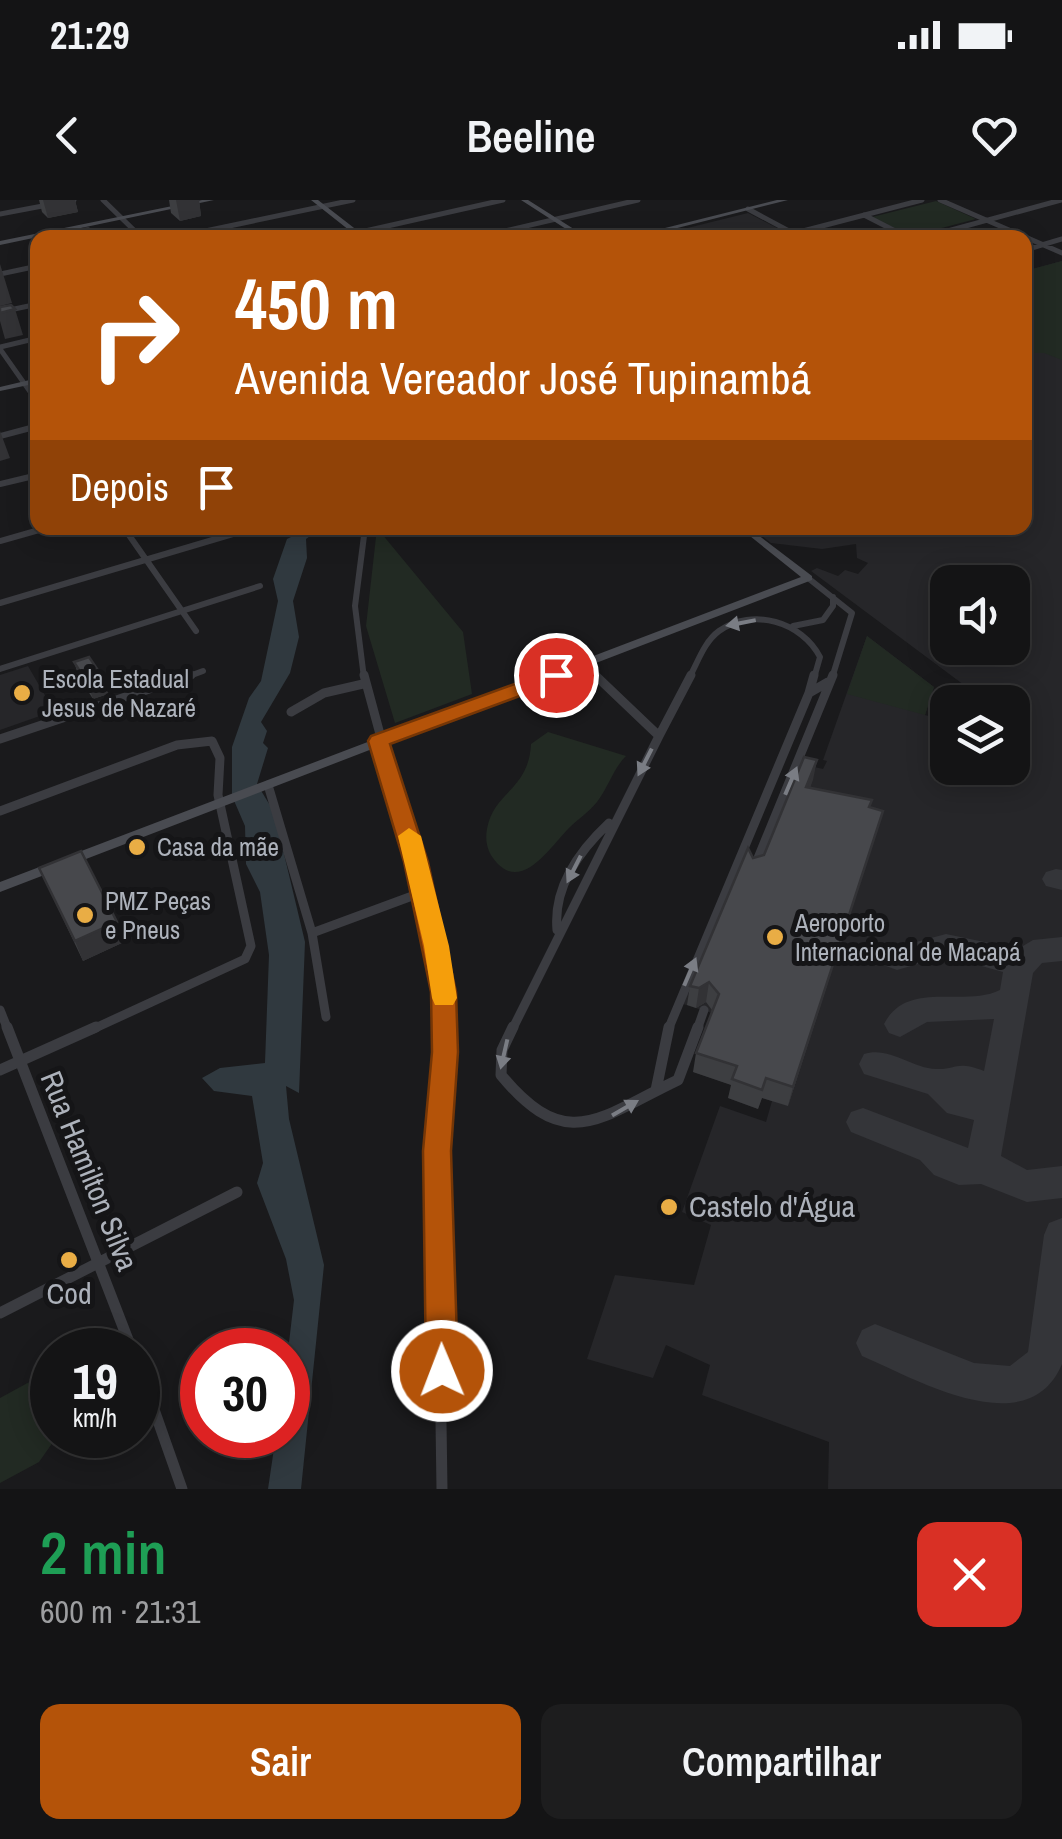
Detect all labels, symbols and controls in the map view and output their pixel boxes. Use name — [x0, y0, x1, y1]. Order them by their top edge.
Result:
text: 21:29 — [50, 10, 130, 61]
text: Beeline — [466, 105, 596, 166]
icon: back — [40, 108, 95, 163]
icon: heart — [967, 108, 1022, 163]
text: 450 m — [235, 257, 398, 351]
icon: right — [70, 270, 200, 400]
text: Avenida Vereador José Tupinambá — [235, 347, 811, 408]
icon: arrive — [189, 460, 244, 515]
text: Depois — [70, 462, 169, 513]
map controls — [930, 565, 1030, 785]
button: sound — [930, 565, 1030, 665]
one-way arrow — [725, 616, 756, 632]
pin — [514, 633, 599, 718]
icon: arrive — [529, 648, 584, 703]
place label: Escola Estadual Jesus de Nazaré — [42, 662, 196, 725]
marker: Escola Estadual Jesus de Nazaré — [11, 682, 33, 704]
button: layers — [930, 685, 1030, 785]
one-way arrow — [637, 748, 654, 777]
one-way arrow — [783, 765, 799, 795]
place label: Casa da mãe — [157, 830, 279, 864]
marker: Casa da mãe — [126, 836, 148, 858]
one-way arrow — [566, 855, 583, 884]
place label: PMZ Peças e Pneus — [105, 884, 211, 947]
marker: PMZ Peças e Pneus — [74, 904, 96, 926]
place label: Aeroporto Internacional de Macapá — [794, 906, 1021, 969]
marker: Aeroporto Internacional de Macapá — [764, 926, 786, 948]
one-way arrow — [682, 957, 698, 987]
one-way arrow — [496, 1039, 511, 1070]
street label: Rua Hamilton Silva — [32, 1065, 148, 1277]
one-way arrow — [611, 1099, 639, 1117]
place label: Castelo d'Água — [689, 1186, 855, 1226]
marker: Castelo d'Água — [658, 1196, 680, 1218]
marker: Cod — [58, 1249, 80, 1271]
place label: Cod — [46, 1273, 92, 1313]
position arrow — [390, 1319, 494, 1423]
speed limit sign: 30 — [180, 1328, 310, 1458]
text: 19 — [72, 1347, 118, 1415]
text: km/h — [73, 1401, 117, 1435]
text: 2 min — [40, 1512, 167, 1593]
button: close — [917, 1522, 1022, 1627]
text: 600 m · 21:31 — [40, 1590, 200, 1633]
button: Sair — [40, 1704, 521, 1819]
button: Compartilhar — [541, 1704, 1022, 1819]

